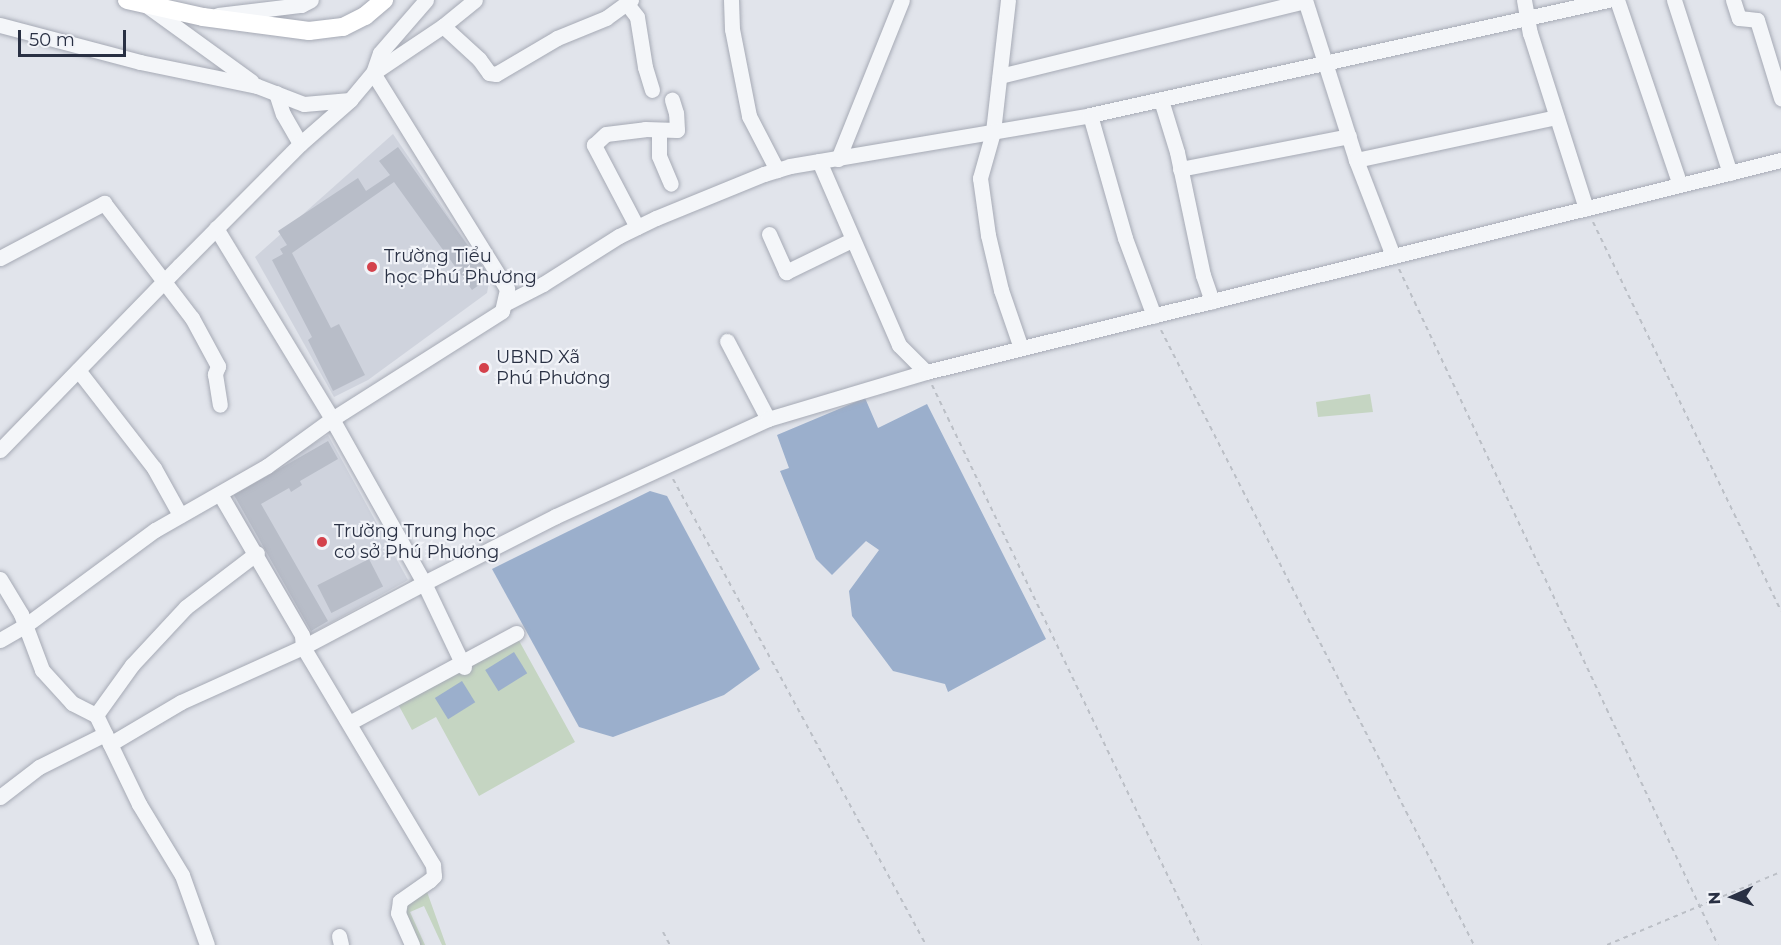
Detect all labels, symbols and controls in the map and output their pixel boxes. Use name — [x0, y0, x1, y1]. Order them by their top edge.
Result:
scale bar — [21, 18, 129, 56]
text: 50 m — [29, 29, 75, 51]
place label: Trường Tiểu học Phú Phương — [384, 246, 537, 288]
marker: Trường Tiểu học Phú Phương — [365, 260, 379, 274]
place label: UBND Xã Phú Phương — [496, 347, 611, 389]
marker: UBND Xã Phú Phương — [477, 361, 491, 375]
place label: Trường Trung học cơ sở Phú Phương — [334, 521, 499, 564]
marker: Trường Trung học cơ sở Phú Phương — [315, 535, 329, 549]
north arrow — [1703, 867, 1763, 927]
text: N — [1705, 891, 1724, 905]

